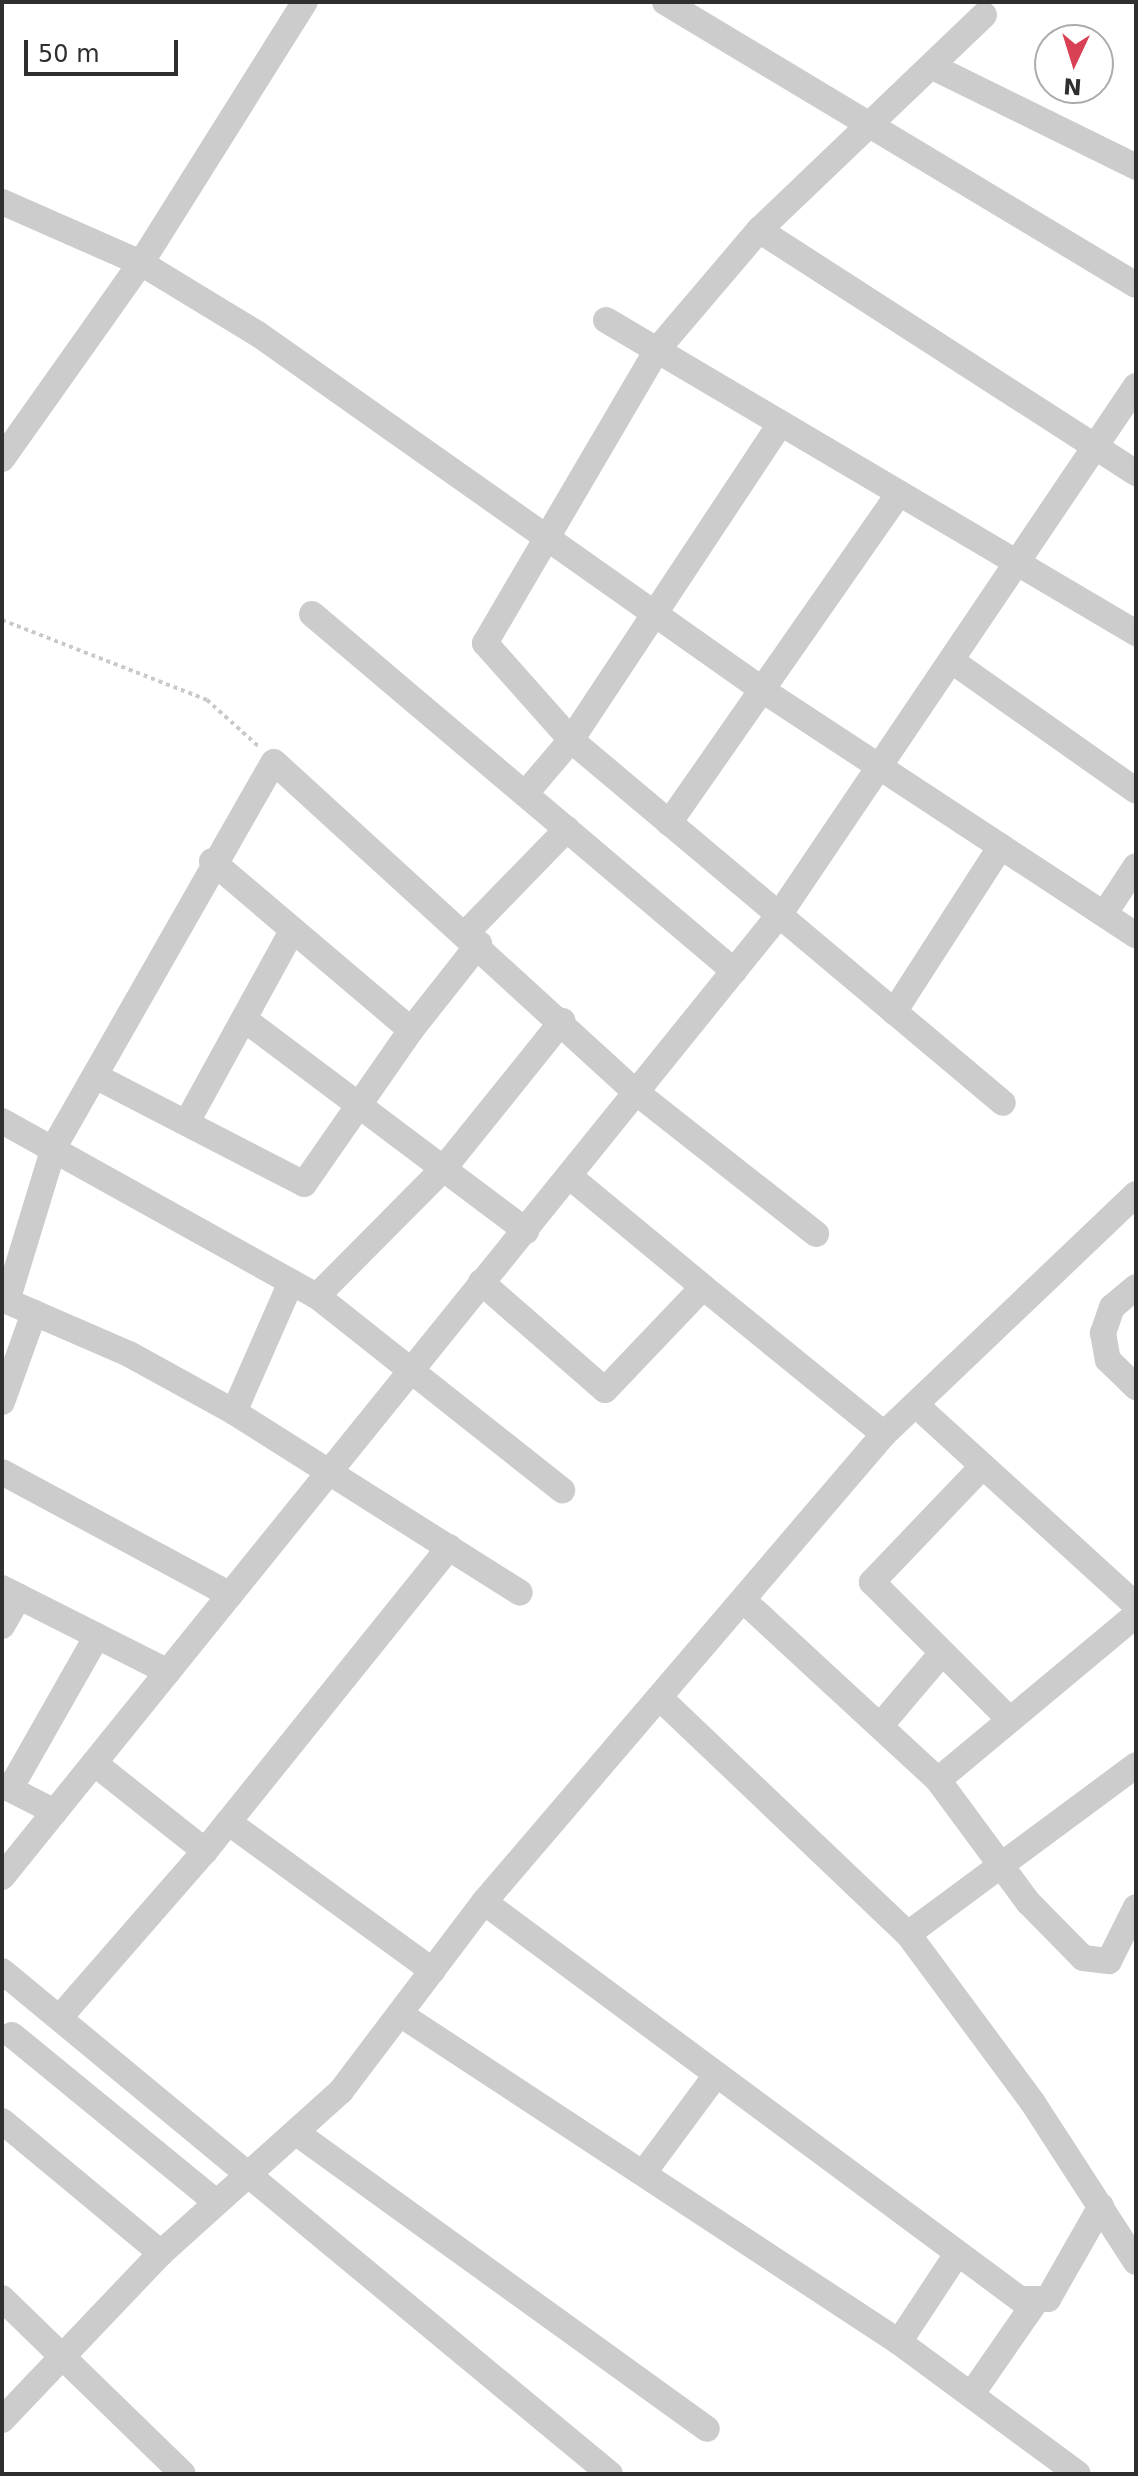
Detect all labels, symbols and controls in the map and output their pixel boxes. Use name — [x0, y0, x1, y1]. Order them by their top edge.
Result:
scale bar — [28, 24, 182, 74]
north arrow — [1034, 24, 1114, 104]
text: 50 m — [38, 40, 100, 68]
text: N — [1062, 73, 1082, 100]

